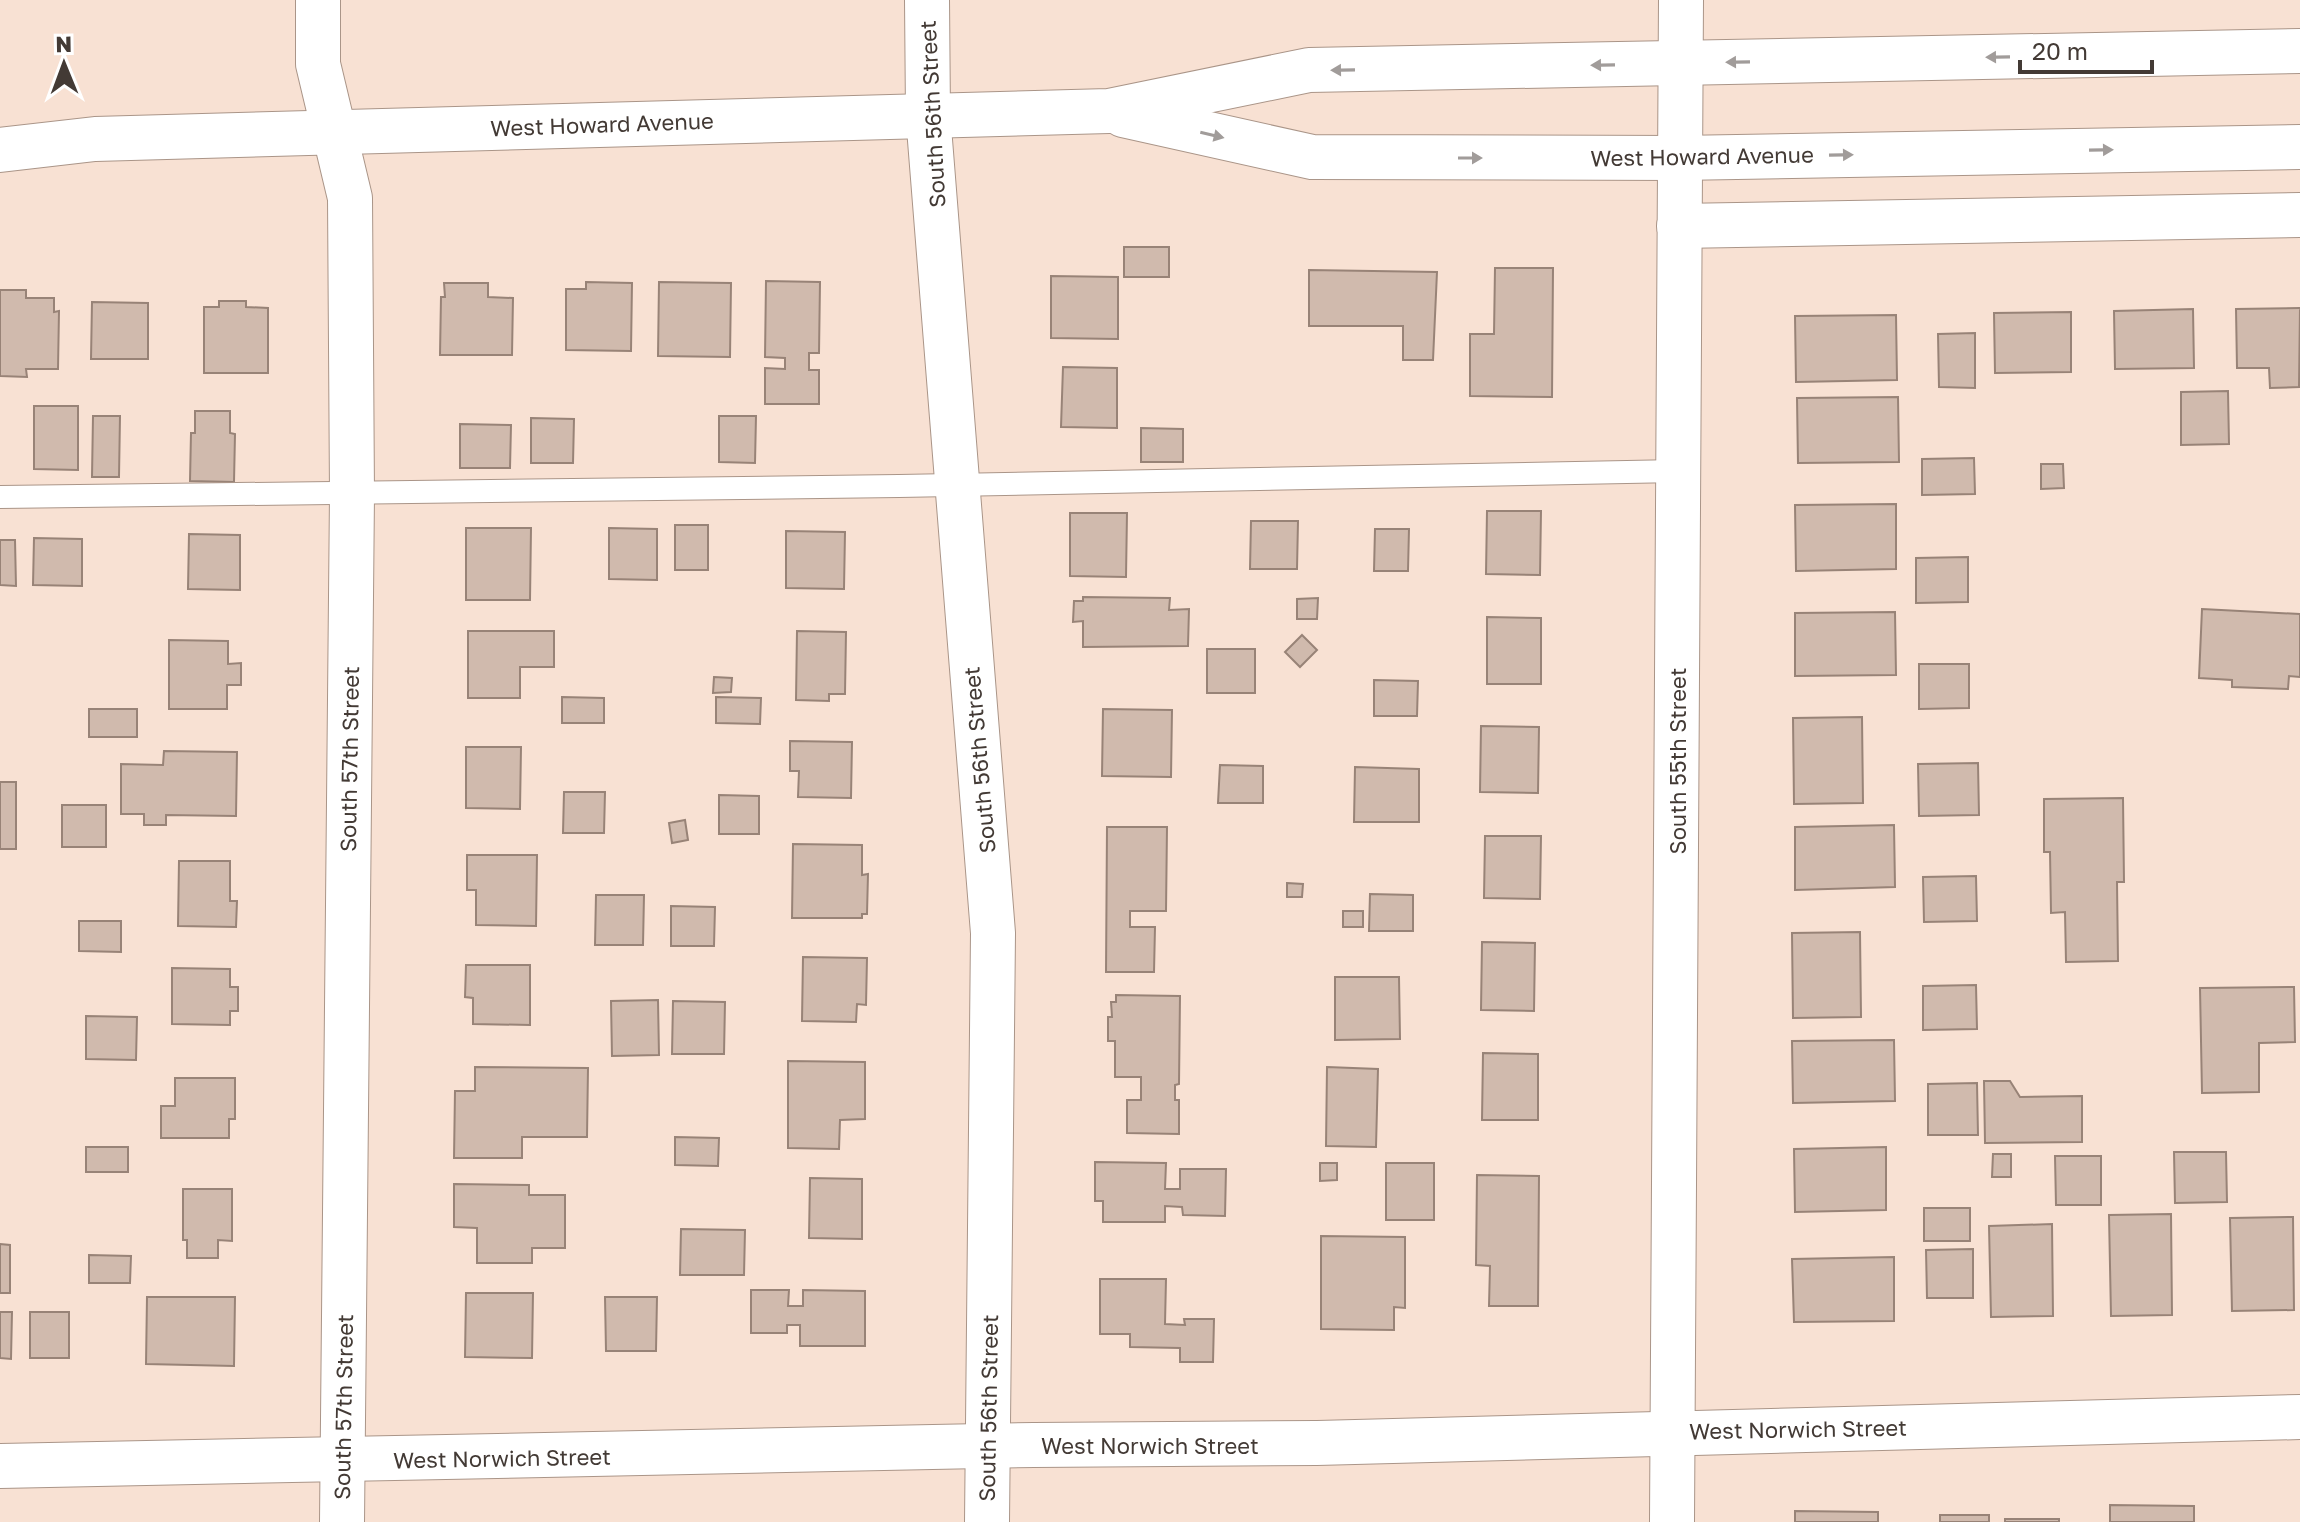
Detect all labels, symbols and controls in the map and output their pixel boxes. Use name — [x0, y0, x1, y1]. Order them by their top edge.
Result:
street label: South 56th Street — [914, 20, 950, 208]
north arrow — [24, 24, 104, 104]
scale bar — [2020, 24, 2152, 74]
text: N — [55, 30, 72, 57]
text: 20 m — [2032, 36, 2088, 65]
one-way arrow — [1985, 51, 2010, 63]
one-way arrow — [1725, 56, 1750, 69]
one-way arrow — [1590, 59, 1615, 72]
one-way arrow — [1330, 64, 1355, 76]
street label: West Howard Avenue — [490, 107, 714, 141]
one-way arrow — [1200, 129, 1225, 142]
street label: West Howard Avenue — [1590, 141, 1814, 171]
one-way arrow — [2089, 144, 2114, 156]
one-way arrow — [1829, 148, 1854, 161]
one-way arrow — [1458, 152, 1483, 164]
street label: South 56th Street — [957, 665, 1001, 855]
street label: South 57th Street — [334, 666, 364, 852]
street label: South 55th Street — [1664, 668, 1691, 854]
street label: South 57th Street — [328, 1314, 358, 1500]
street label: South 56th Street — [973, 1314, 1003, 1502]
street label: West Norwich Street — [1689, 1414, 1907, 1444]
street label: West Norwich Street — [1041, 1432, 1259, 1459]
street label: West Norwich Street — [393, 1443, 611, 1473]

